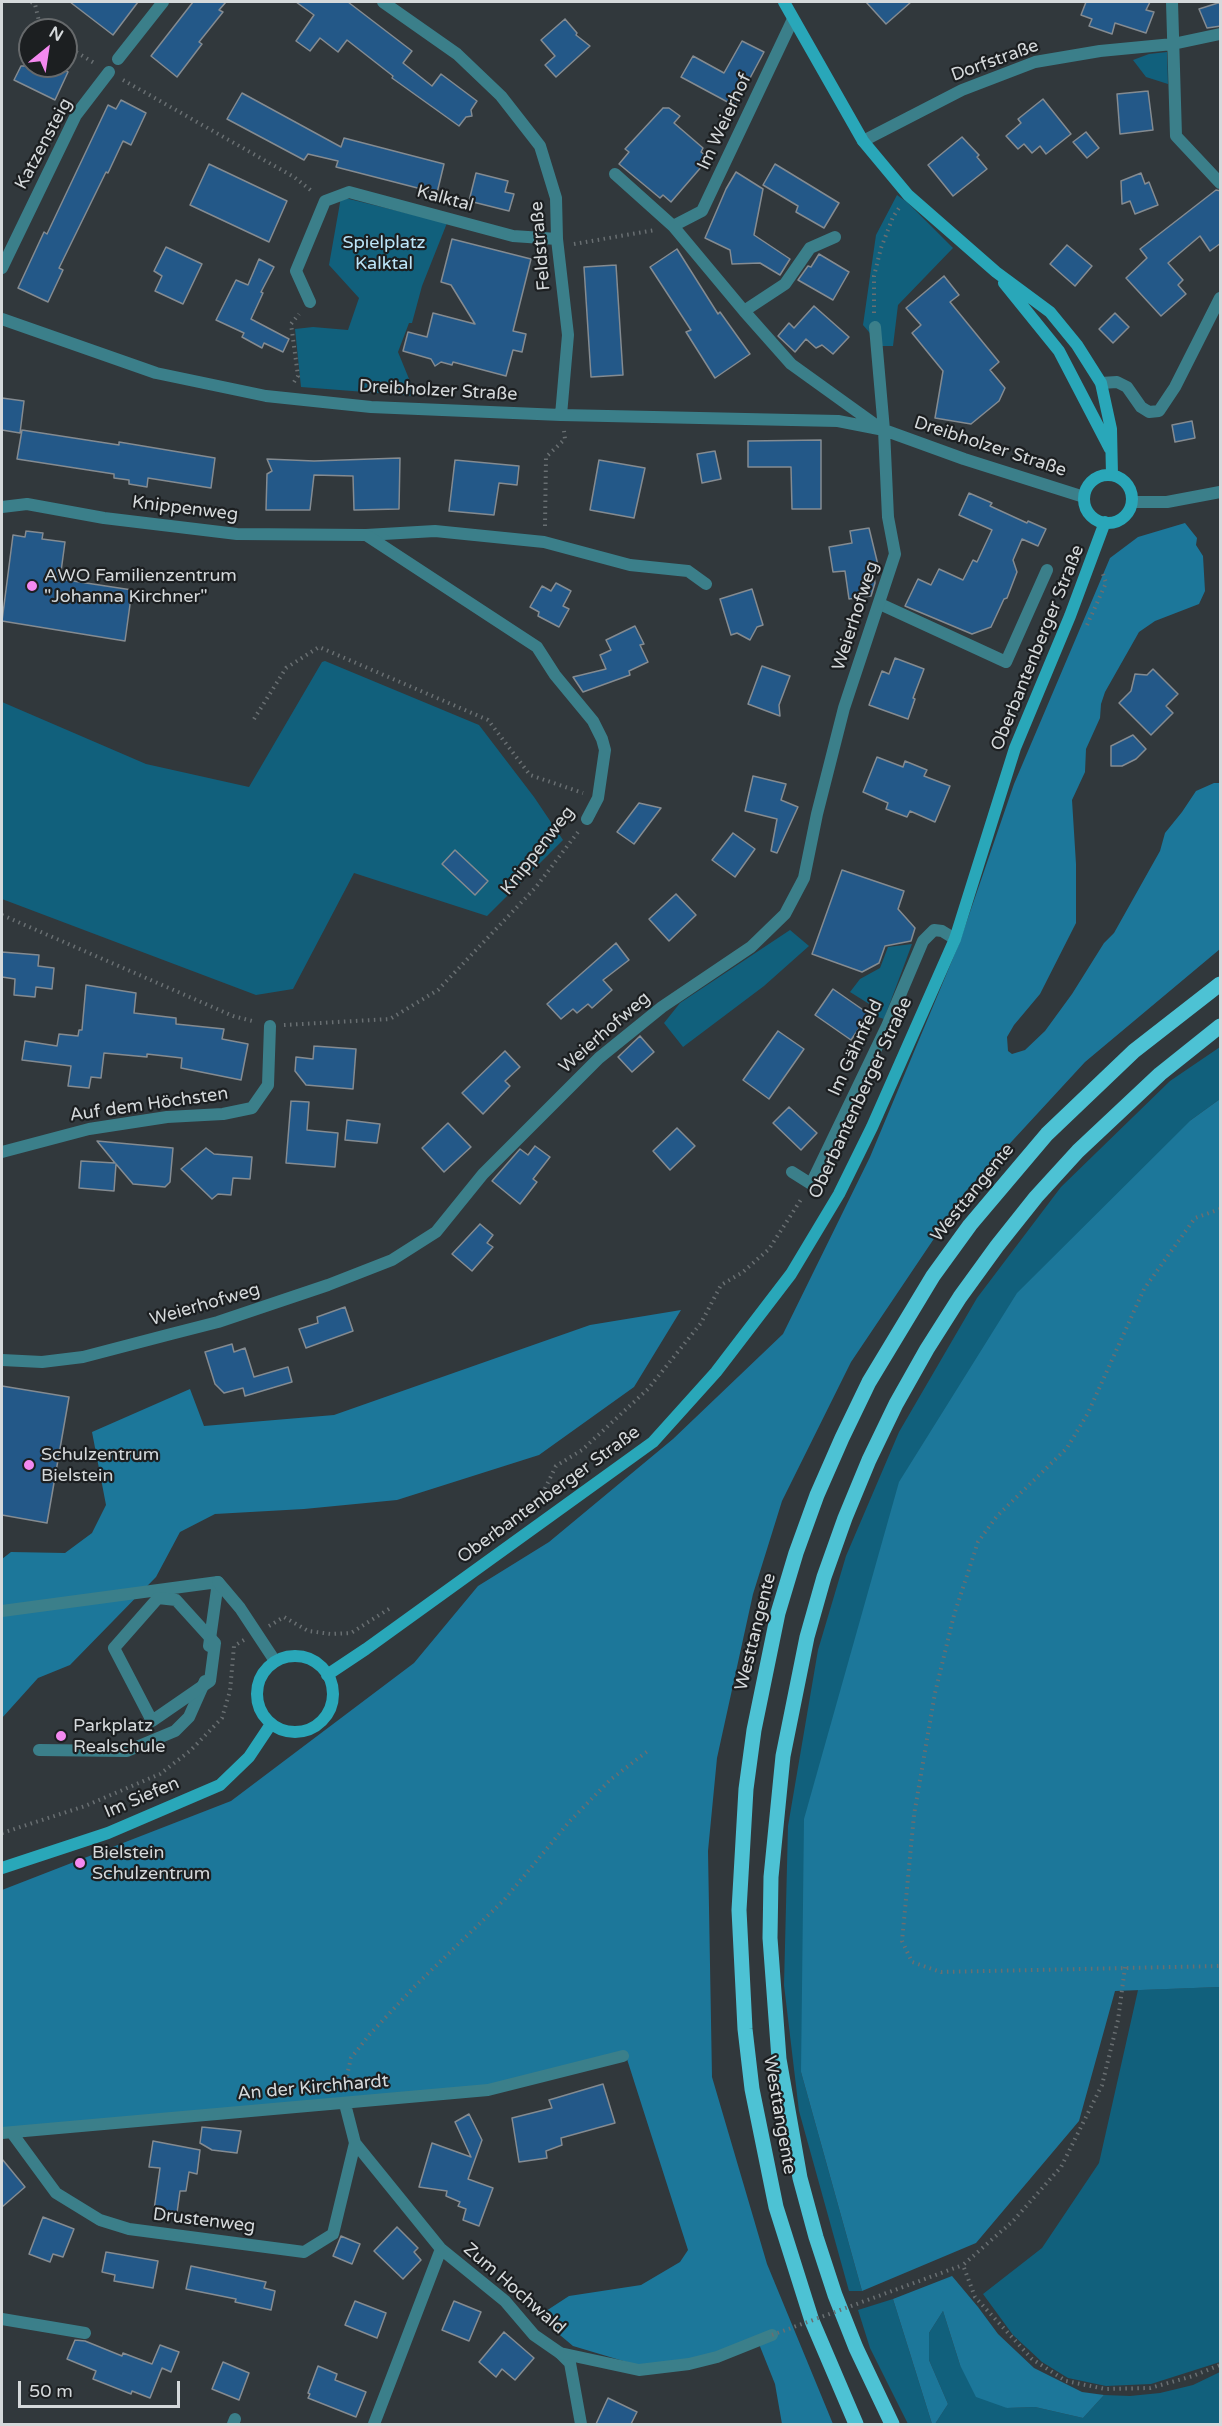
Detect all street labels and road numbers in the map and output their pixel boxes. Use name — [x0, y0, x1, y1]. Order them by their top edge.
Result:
street label: Dorfstraße — [948, 35, 1042, 87]
street label: Im Weierhof — [693, 70, 757, 174]
street label: Katzensteig — [11, 95, 77, 193]
street label: Kalktal — [414, 181, 476, 217]
street label: Feldstraße — [526, 200, 556, 292]
street label: Dreibholzer Straße — [358, 376, 518, 406]
street label: Dreibholzer Straße — [911, 412, 1069, 482]
street label: Knippenweg — [131, 492, 239, 526]
street label: Oberbantenberger Straße — [987, 542, 1089, 754]
street label: Weierhofweg — [828, 559, 884, 673]
street label: Knippenweg — [497, 802, 579, 900]
street label: Weierhofweg — [555, 988, 655, 1078]
street label: Oberbantenberger Straße — [805, 994, 917, 1202]
street label: Im Gähnfeld — [824, 996, 888, 1100]
street label: Auf dem Höchsten — [68, 1083, 230, 1127]
street label: Westtangente — [927, 1139, 1019, 1247]
street label: Weierhofweg — [147, 1279, 263, 1331]
street label: Oberbantenberger Straße — [454, 1422, 644, 1568]
street label: Westtangente — [731, 1571, 781, 1693]
street label: Im Siefen — [101, 1773, 183, 1823]
street label: Westtangente — [758, 2054, 800, 2176]
street label: An der Kirchhardt — [236, 2071, 390, 2105]
street label: Drustenweg — [151, 2204, 257, 2238]
street label: Zum Hochwald — [458, 2239, 570, 2339]

